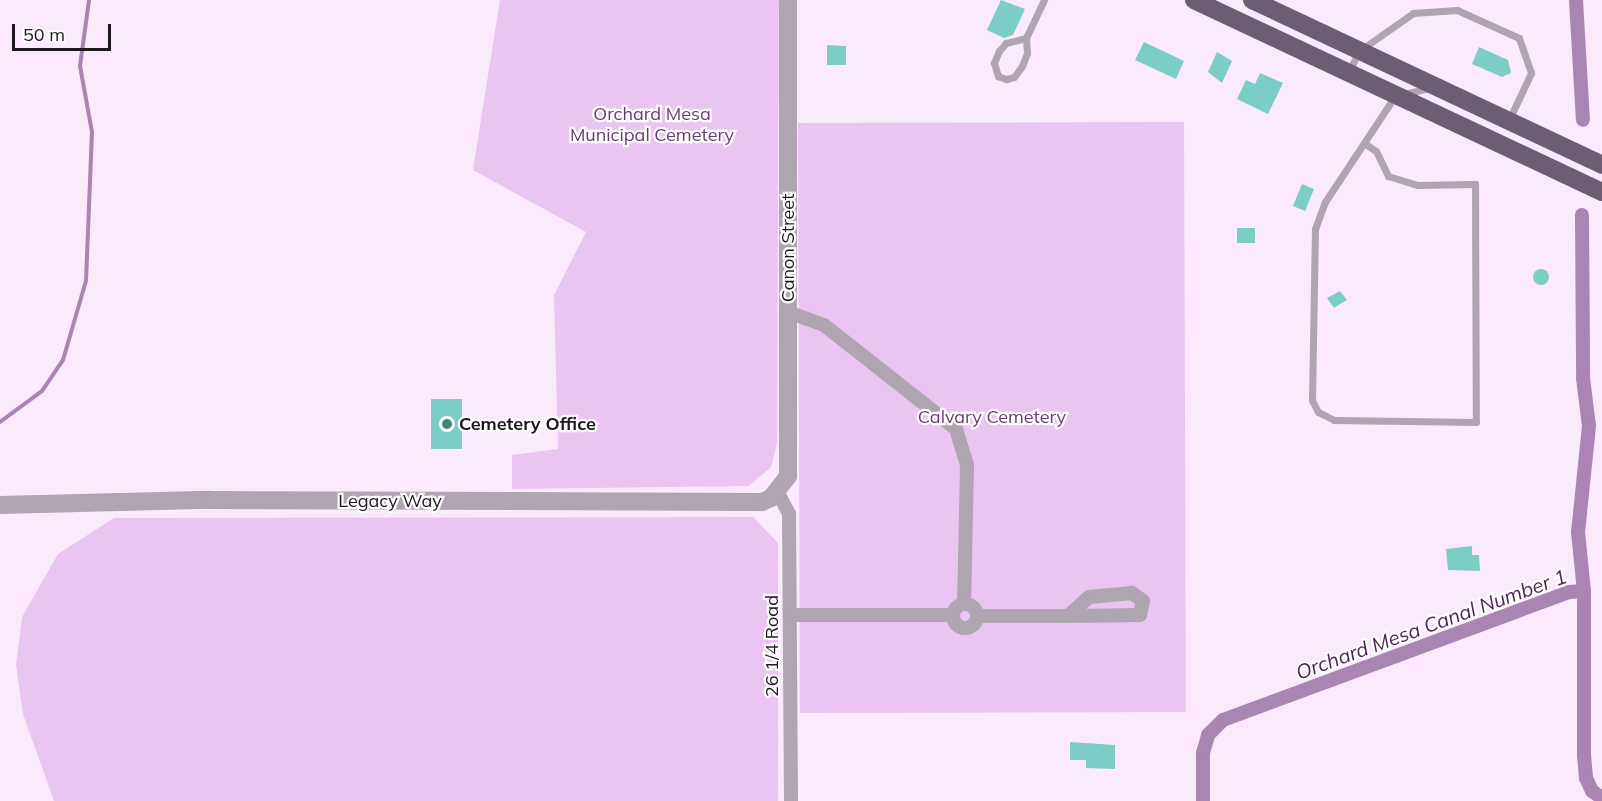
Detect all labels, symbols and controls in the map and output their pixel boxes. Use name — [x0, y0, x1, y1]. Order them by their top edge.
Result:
scale bar — [15, 12, 114, 50]
text: 50 m — [23, 23, 65, 46]
park label: Orchard Mesa Municipal Cemetery — [570, 104, 734, 146]
street label: Canon Street — [777, 194, 799, 302]
park label: Calvary Cemetery — [918, 406, 1066, 428]
place label: Cemetery Office — [459, 413, 596, 435]
marker: Cemetery Office — [440, 417, 454, 431]
street label: Legacy Way — [338, 490, 442, 512]
water label: Orchard Mesa Canal Number 1 — [1292, 564, 1570, 684]
street label: 26 1/4 Road — [761, 595, 783, 697]

